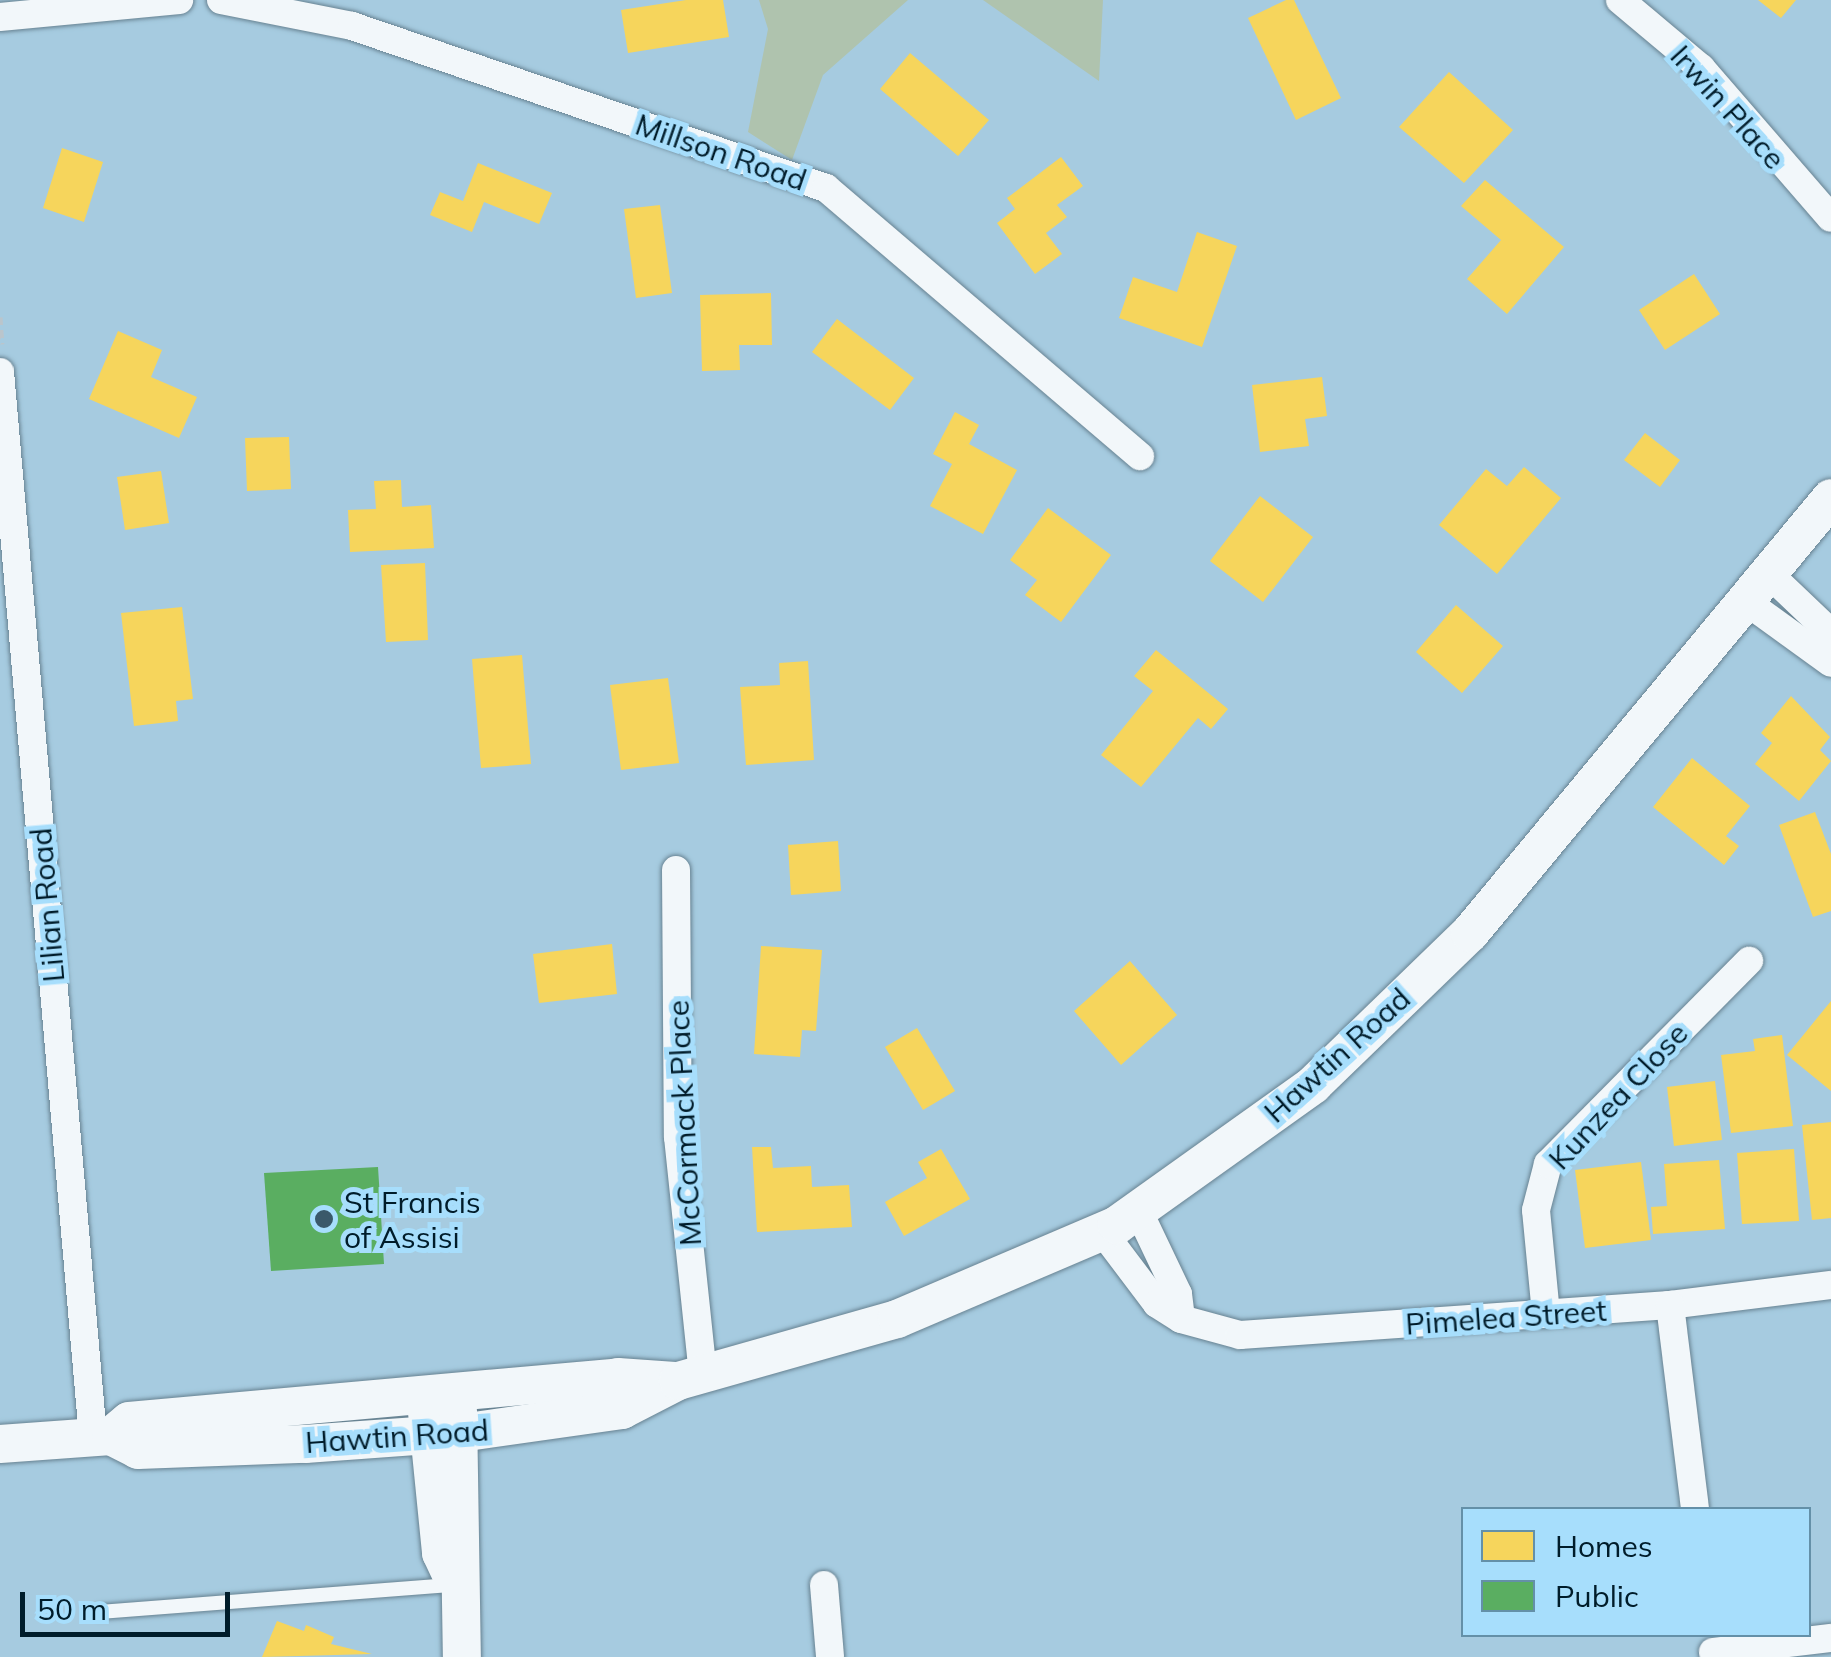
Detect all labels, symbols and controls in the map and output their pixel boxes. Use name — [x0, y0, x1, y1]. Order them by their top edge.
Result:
street label: Irwin Place — [1663, 38, 1793, 176]
street label: Millson Road — [631, 106, 811, 198]
street label: Lilian Road — [22, 826, 72, 984]
street label: Hawtin Road — [1257, 980, 1417, 1130]
street label: McCormack Place — [660, 999, 708, 1247]
street label: Kunzea Close — [1541, 1015, 1695, 1177]
place label: St Francis of Assisi — [344, 1184, 481, 1254]
marker: St Francis of Assisi — [313, 1208, 335, 1230]
street label: Pimelea Street — [1404, 1292, 1608, 1342]
street label: Hawtin Road — [304, 1412, 490, 1460]
legend — [1461, 1507, 1811, 1637]
text: Homes — [1555, 1527, 1653, 1565]
scale bar — [25, 1572, 235, 1634]
text: Public — [1555, 1577, 1639, 1615]
text: 50 m — [37, 1590, 107, 1628]

